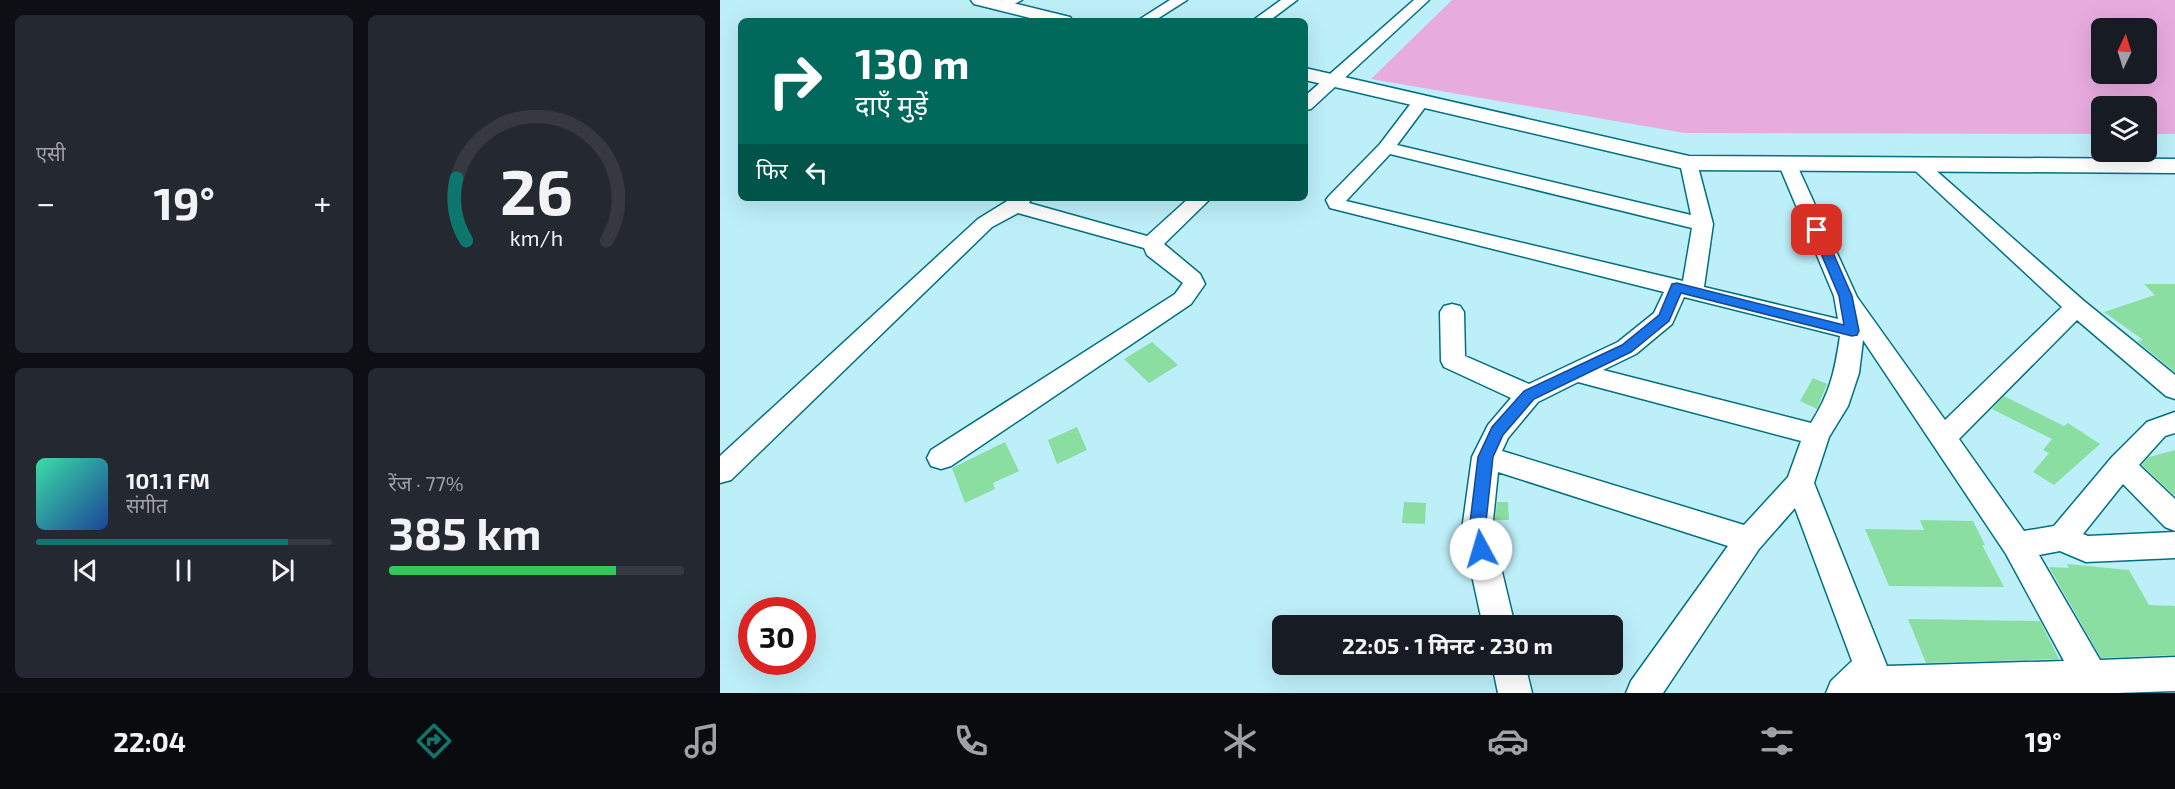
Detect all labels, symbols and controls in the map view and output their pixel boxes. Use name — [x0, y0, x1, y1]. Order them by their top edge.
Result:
north arrow — [2091, 18, 2157, 84]
map controls — [2091, 18, 2157, 162]
text: 130 m — [855, 37, 970, 87]
icon: right — [756, 42, 834, 120]
text: दाएँ मुड़ें — [855, 88, 928, 120]
button: layers — [2091, 96, 2157, 162]
text: एसी — [36, 141, 66, 165]
text: 26 — [500, 153, 573, 228]
icon: left — [800, 156, 833, 189]
text: फिर — [756, 157, 788, 183]
text: 19° — [154, 175, 215, 229]
text: − — [36, 182, 55, 222]
text: + — [313, 182, 331, 222]
pin — [1791, 204, 1842, 255]
icon: arrive — [1800, 213, 1833, 246]
text: km/h — [510, 225, 563, 250]
text: 101.1 FM — [126, 467, 210, 493]
text: रेंज · 77% — [389, 471, 464, 495]
text: संगीत — [126, 493, 167, 517]
text: 385 km — [389, 505, 541, 559]
position arrow — [1449, 517, 1513, 581]
icon: previous — [69, 554, 102, 587]
icon: pause — [167, 554, 200, 587]
icon: next — [266, 554, 299, 587]
speed limit sign: 30 — [738, 597, 816, 675]
text: 22:05 · 1 मिनट · 230 m — [1342, 632, 1553, 658]
icon: directions — [413, 720, 455, 762]
icon: music — [681, 720, 723, 762]
icon: phone — [950, 720, 992, 762]
icon: climate — [1219, 720, 1261, 762]
icon: car — [1487, 720, 1529, 762]
icon: filters — [1756, 720, 1798, 762]
text: 22:04 — [113, 725, 186, 757]
text: 19° — [2025, 725, 2062, 757]

